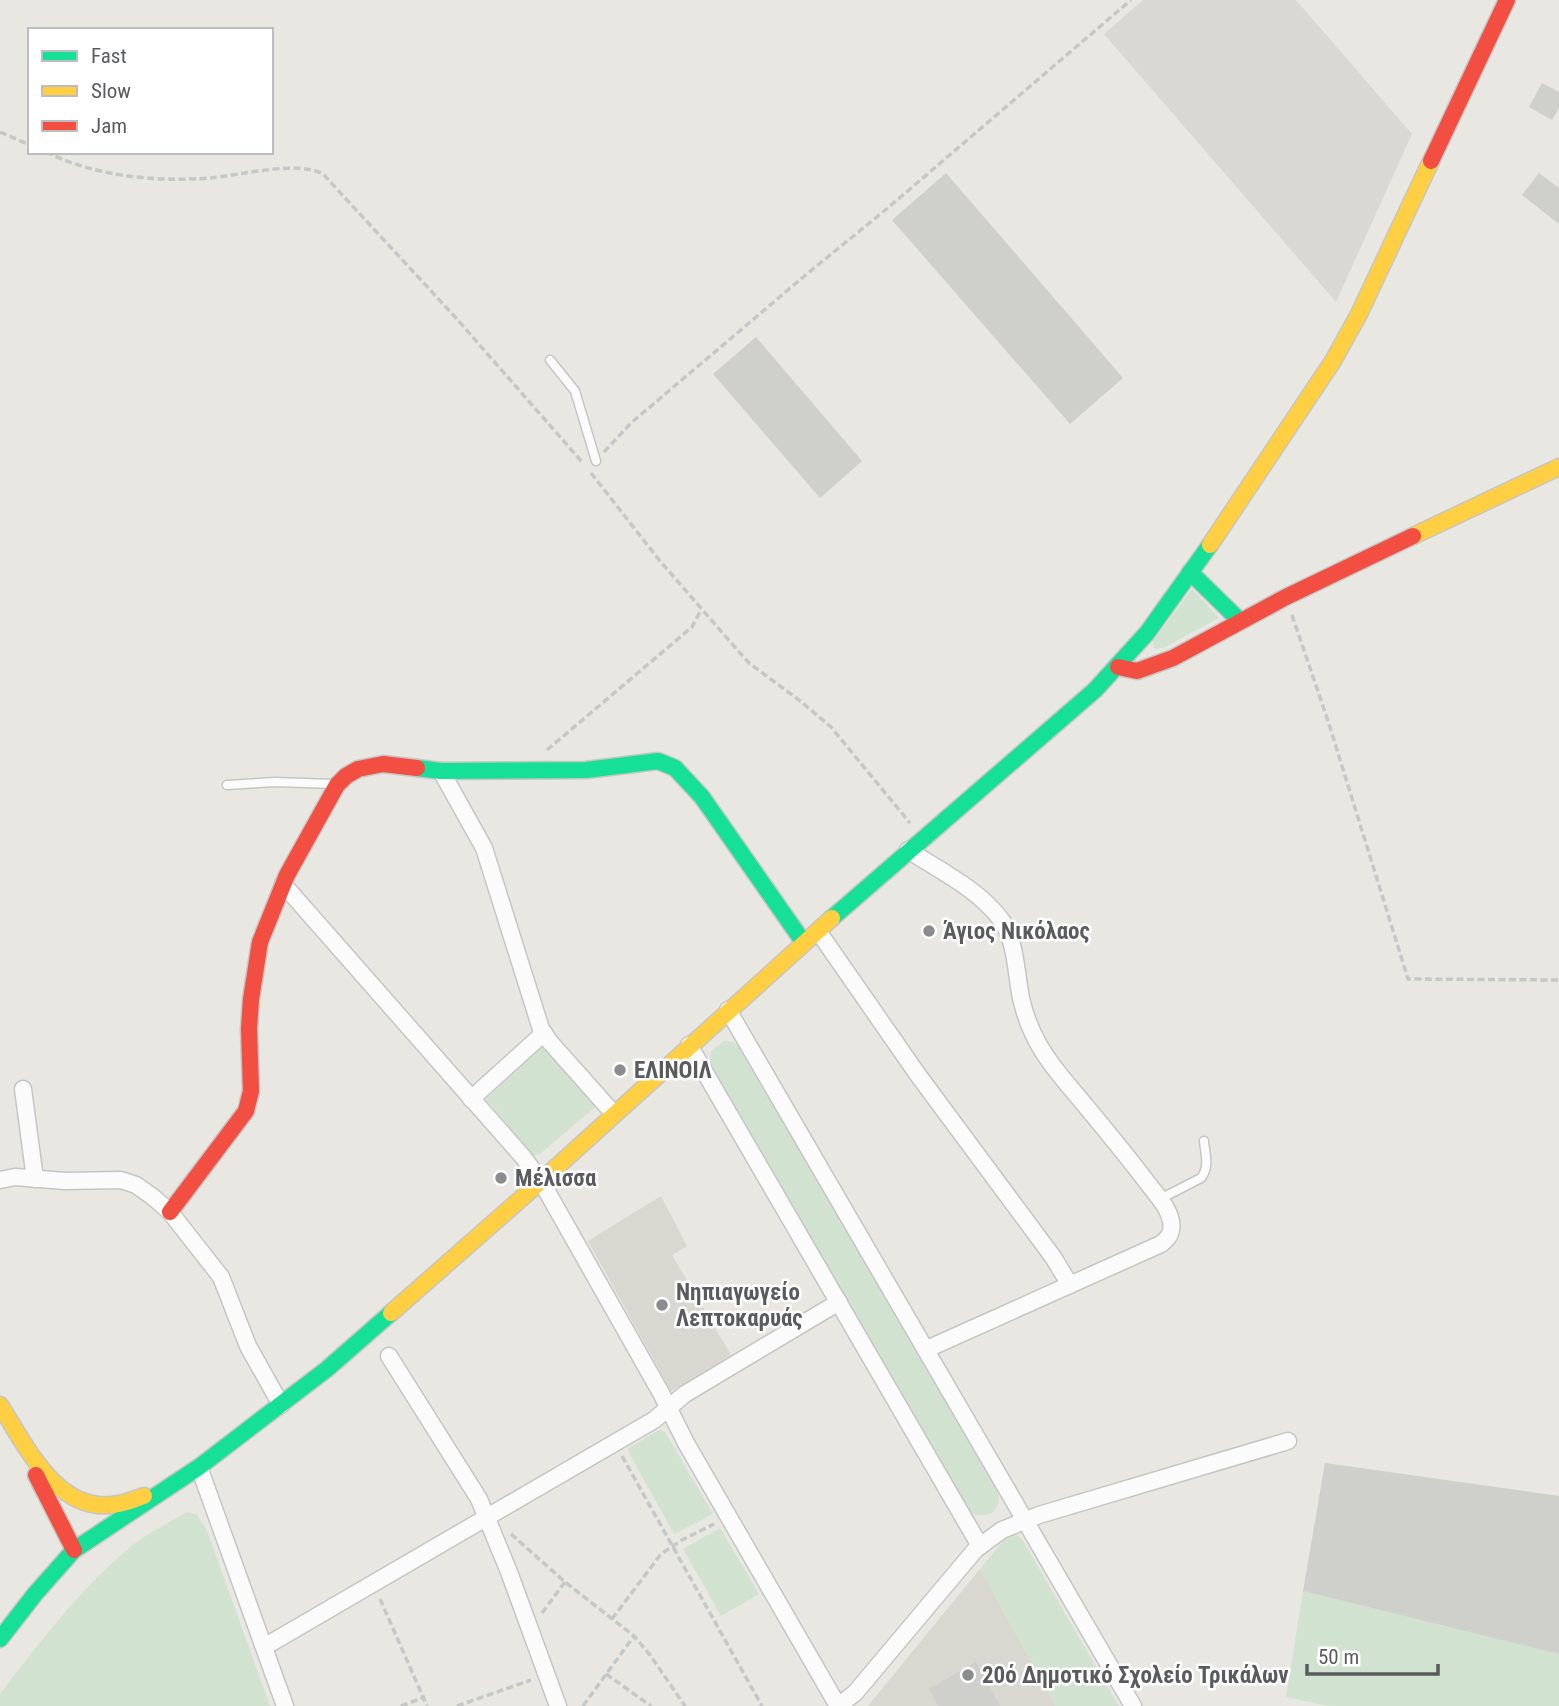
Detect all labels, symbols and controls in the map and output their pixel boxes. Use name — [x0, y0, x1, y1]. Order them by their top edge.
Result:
legend — [28, 28, 273, 154]
text: Fast — [91, 44, 127, 68]
text: Slow — [91, 79, 131, 103]
text: Jam — [91, 114, 127, 138]
place label: Άγιος Νικόλαος — [943, 918, 1090, 945]
marker: Άγιος Νικόλαος — [921, 923, 937, 939]
place label: ΕΛΙΝΟΙΛ — [634, 1057, 712, 1084]
marker: ΕΛΙΝΟΙΛ — [612, 1062, 628, 1078]
place label: Μέλισσα — [515, 1165, 597, 1192]
marker: Μέλισσα — [493, 1170, 509, 1186]
place label: Νηπιαγωγείο Λεπτοκαρυάς — [676, 1279, 803, 1332]
marker: Νηπιαγωγείο Λεπτοκαρυάς — [654, 1297, 670, 1313]
scale bar — [1307, 1632, 1438, 1676]
text: 50 m — [1318, 1645, 1359, 1669]
place label: 20ό Δημοτικό Σχολείο Τρικάλων — [982, 1662, 1289, 1689]
marker: 20ό Δημοτικό Σχολείο Τρικάλων — [960, 1667, 976, 1683]

